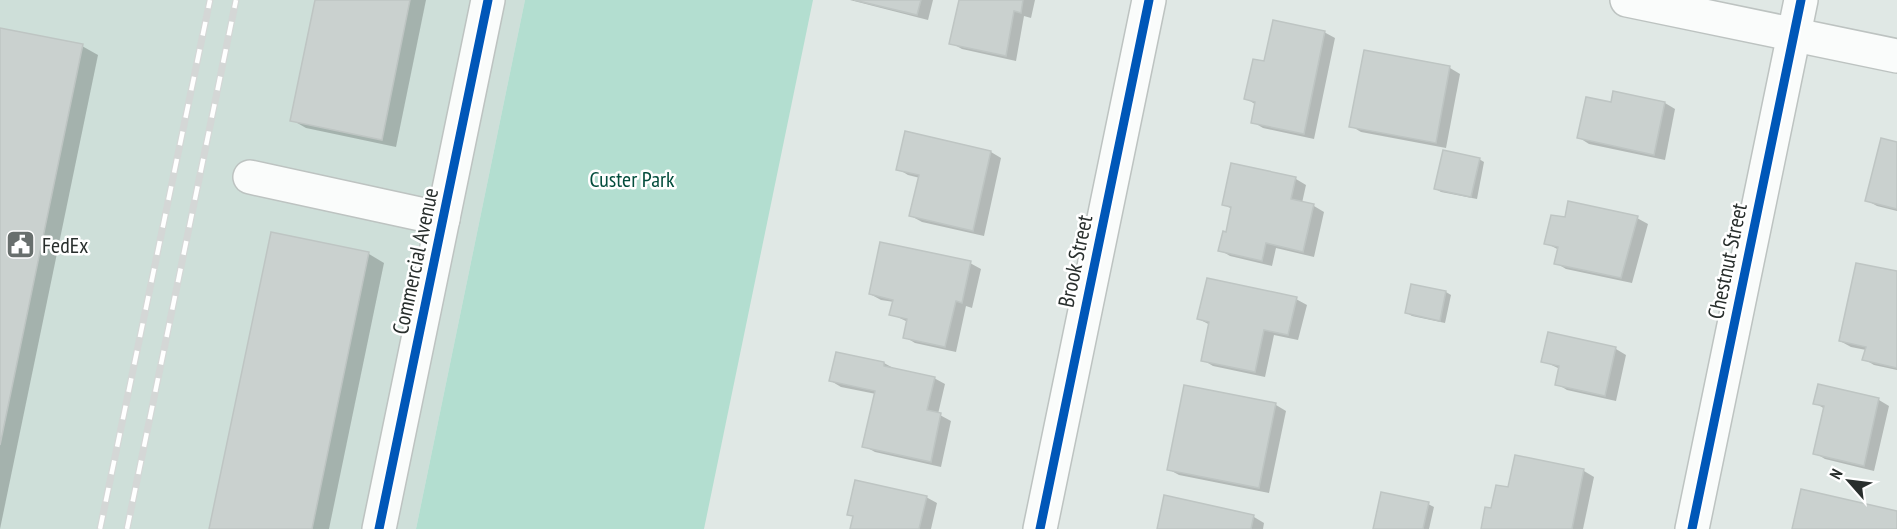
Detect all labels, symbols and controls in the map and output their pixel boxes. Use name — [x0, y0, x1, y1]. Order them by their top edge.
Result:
park label: Custer Park — [589, 165, 675, 193]
street label: Commercial Avenue — [386, 185, 444, 337]
street label: Chestnut Street — [1701, 200, 1753, 322]
street label: Brook Street — [1052, 212, 1098, 310]
public building icon: FedEx — [5, 229, 37, 261]
place label: FedEx — [42, 231, 88, 259]
north arrow — [1819, 451, 1879, 511]
text: N — [1825, 465, 1847, 482]

